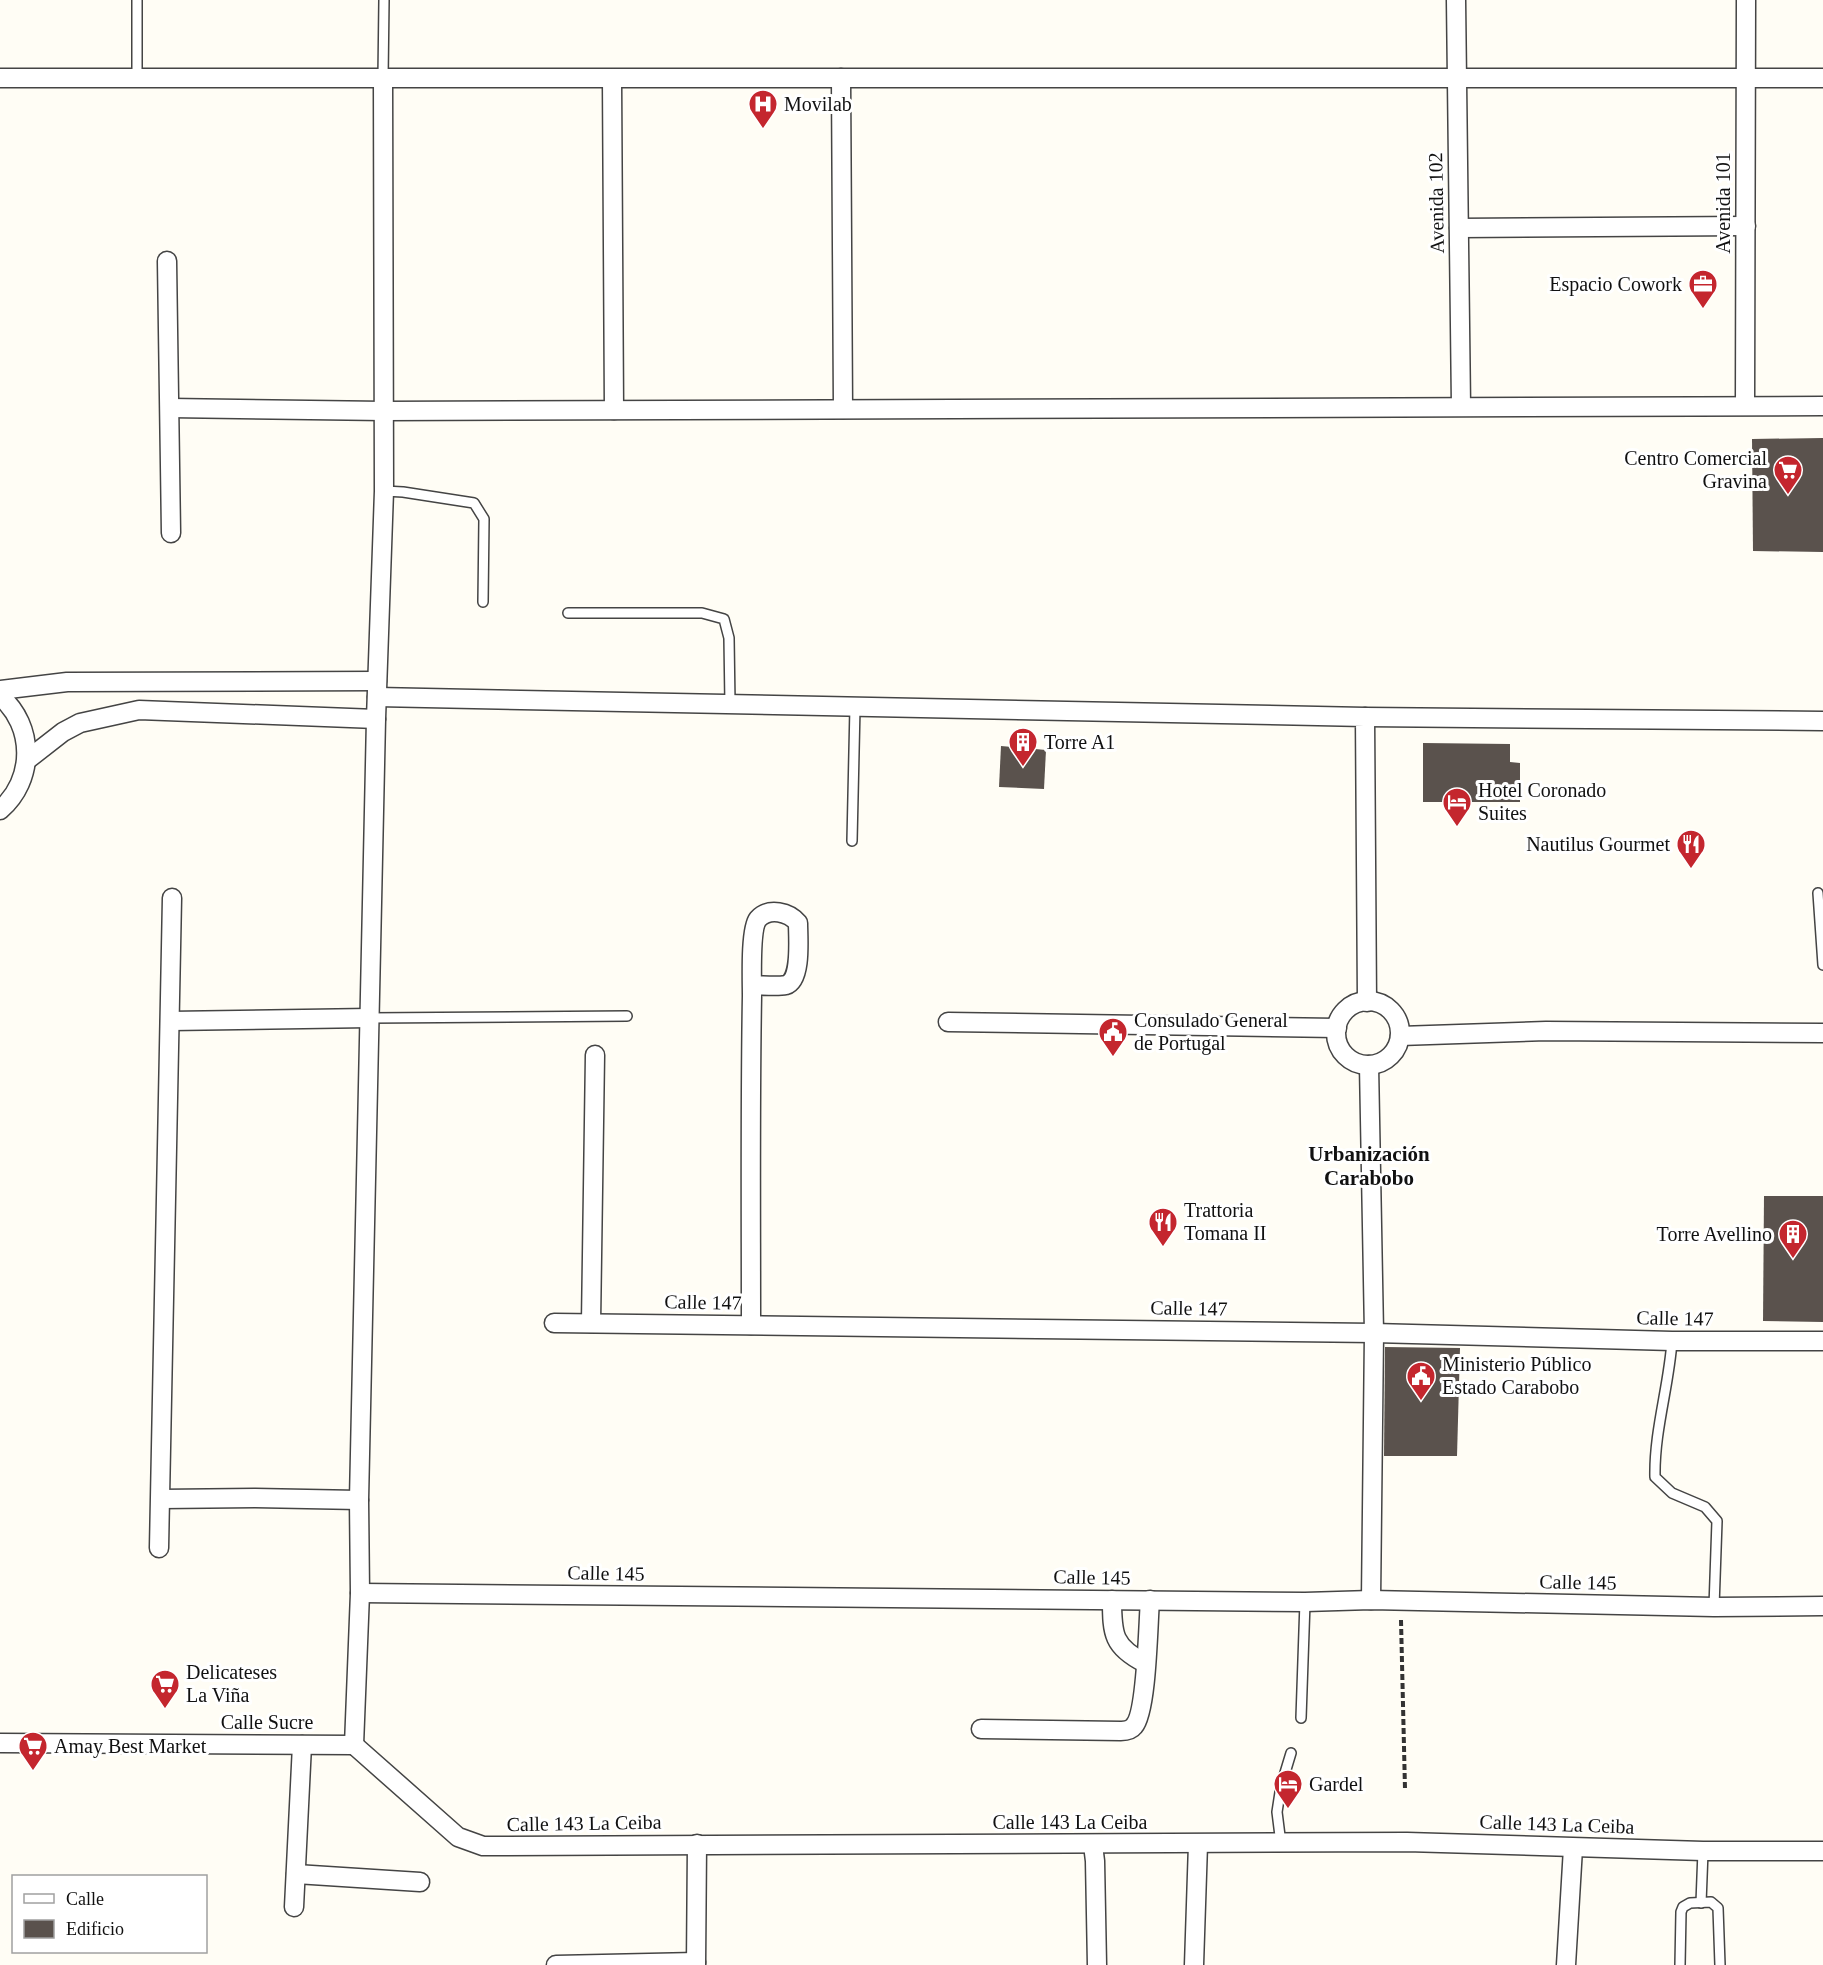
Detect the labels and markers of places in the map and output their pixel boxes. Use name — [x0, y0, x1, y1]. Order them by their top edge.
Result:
hospital icon: Movilab — [747, 88, 779, 130]
place label: Movilab — [784, 93, 852, 115]
office icon: Espacio Cowork — [1687, 268, 1719, 310]
place label: Espacio Cowork — [1549, 273, 1682, 296]
place label: Centro Comercial Gravina — [1624, 447, 1767, 492]
supermarket icon: Centro Comercial Gravina — [1772, 454, 1804, 496]
building icon: Torre A1 — [1007, 726, 1039, 768]
place label: Torre A1 — [1044, 731, 1115, 753]
place label: Hotel Coronado Suites — [1478, 779, 1606, 824]
hotel icon: Hotel Coronado Suites — [1441, 786, 1473, 828]
restaurant icon: Nautilus Gourmet — [1675, 828, 1707, 870]
place label: Nautilus Gourmet — [1526, 833, 1670, 855]
place label: Consulado General de Portugal — [1134, 1009, 1288, 1055]
public building icon: Consulado General de Portugal — [1097, 1016, 1129, 1058]
place label: Trattoria Tomana II — [1184, 1199, 1266, 1244]
restaurant icon: Trattoria Tomana II — [1147, 1206, 1179, 1248]
building icon: Torre Avellino — [1777, 1218, 1809, 1260]
place label: Torre Avellino — [1657, 1223, 1772, 1245]
place label: Ministerio Público Estado Carabobo — [1442, 1353, 1591, 1398]
public building icon: Ministerio Público Estado Carabobo — [1405, 1360, 1437, 1402]
place label: Delicateses La Viña — [186, 1661, 277, 1706]
supermarket icon: Delicateses La Viña — [149, 1668, 181, 1710]
supermarket icon: Amay Best Market — [17, 1730, 49, 1772]
place label: Amay Best Market — [54, 1735, 207, 1758]
hotel icon: Gardel — [1272, 1768, 1304, 1810]
place label: Gardel — [1309, 1773, 1364, 1795]

